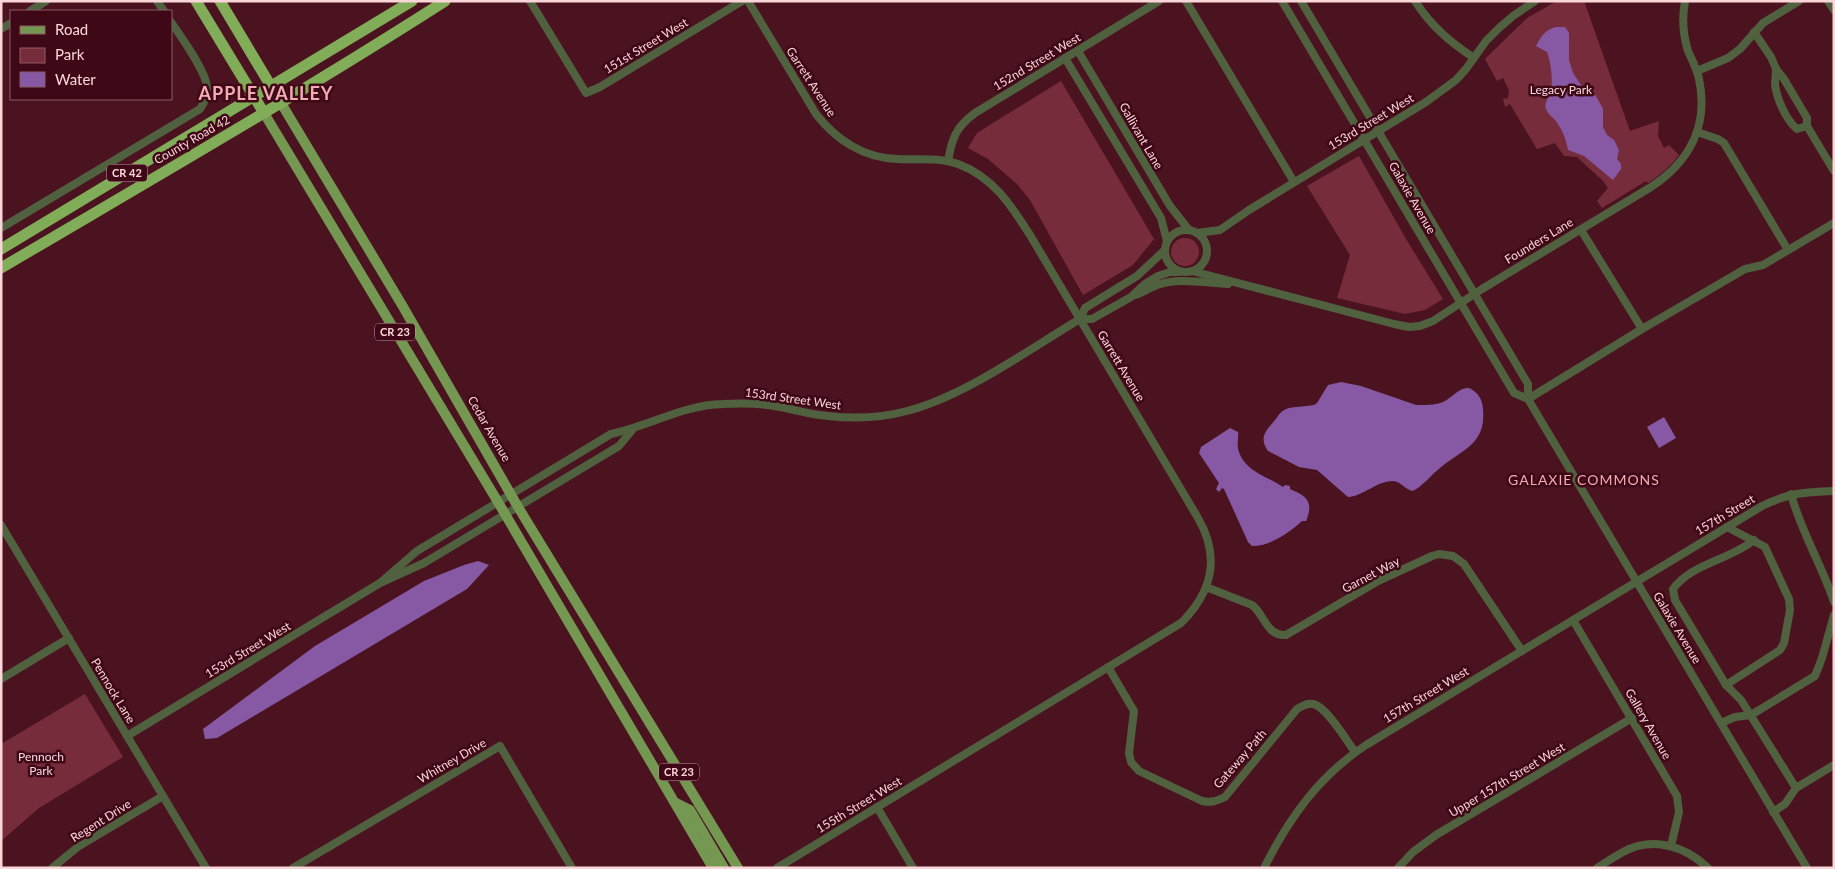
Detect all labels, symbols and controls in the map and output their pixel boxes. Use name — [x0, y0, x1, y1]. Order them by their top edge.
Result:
legend — [10, 10, 172, 100]
street label: 151st Street West — [601, 14, 691, 77]
text: Road — [55, 20, 88, 38]
street label: 152nd Street West — [990, 29, 1084, 94]
street label: Garrett Avenue — [783, 44, 840, 119]
text: Park — [55, 45, 85, 63]
text: Water — [55, 70, 96, 88]
district label: APPLE VALLEY — [198, 82, 333, 104]
park label: Legacy Park — [1530, 82, 1593, 97]
street label: 153rd Street West — [1325, 90, 1417, 153]
street label: Gallivant Lane — [1116, 100, 1167, 172]
street label: County Road 42 — [151, 112, 232, 167]
street label: Galaxie Avenue — [1386, 159, 1439, 237]
road number: CR 42 — [107, 164, 147, 182]
street label: Founders Lane — [1502, 214, 1576, 267]
road number: CR 23 — [375, 324, 415, 341]
street label: Garrett Avenue — [1094, 328, 1148, 404]
street label: 153rd Street West — [744, 384, 843, 413]
street label: Cedar Avenue — [465, 393, 514, 464]
district label: GALAXIE COMMONS — [1508, 471, 1660, 488]
street label: 157th Street — [1692, 491, 1758, 538]
street label: Garnet Way — [1339, 553, 1403, 596]
street label: Galaxie Avenue — [1650, 589, 1705, 666]
street label: 153rd Street West — [202, 618, 294, 681]
street label: Pennock Lane — [88, 655, 139, 726]
street label: 157th Street West — [1380, 663, 1472, 726]
street label: Gallery Avenue — [1622, 686, 1675, 762]
street label: Gateway Path — [1210, 726, 1269, 791]
street label: Whitney Drive — [415, 735, 489, 786]
street label: Upper 157th Street West — [1446, 739, 1568, 820]
park label: Pennoch Park — [18, 749, 64, 778]
road number: CR 23 — [659, 764, 699, 780]
street label: 155th Street West — [813, 773, 905, 836]
street label: Regent Drive — [68, 796, 134, 845]

